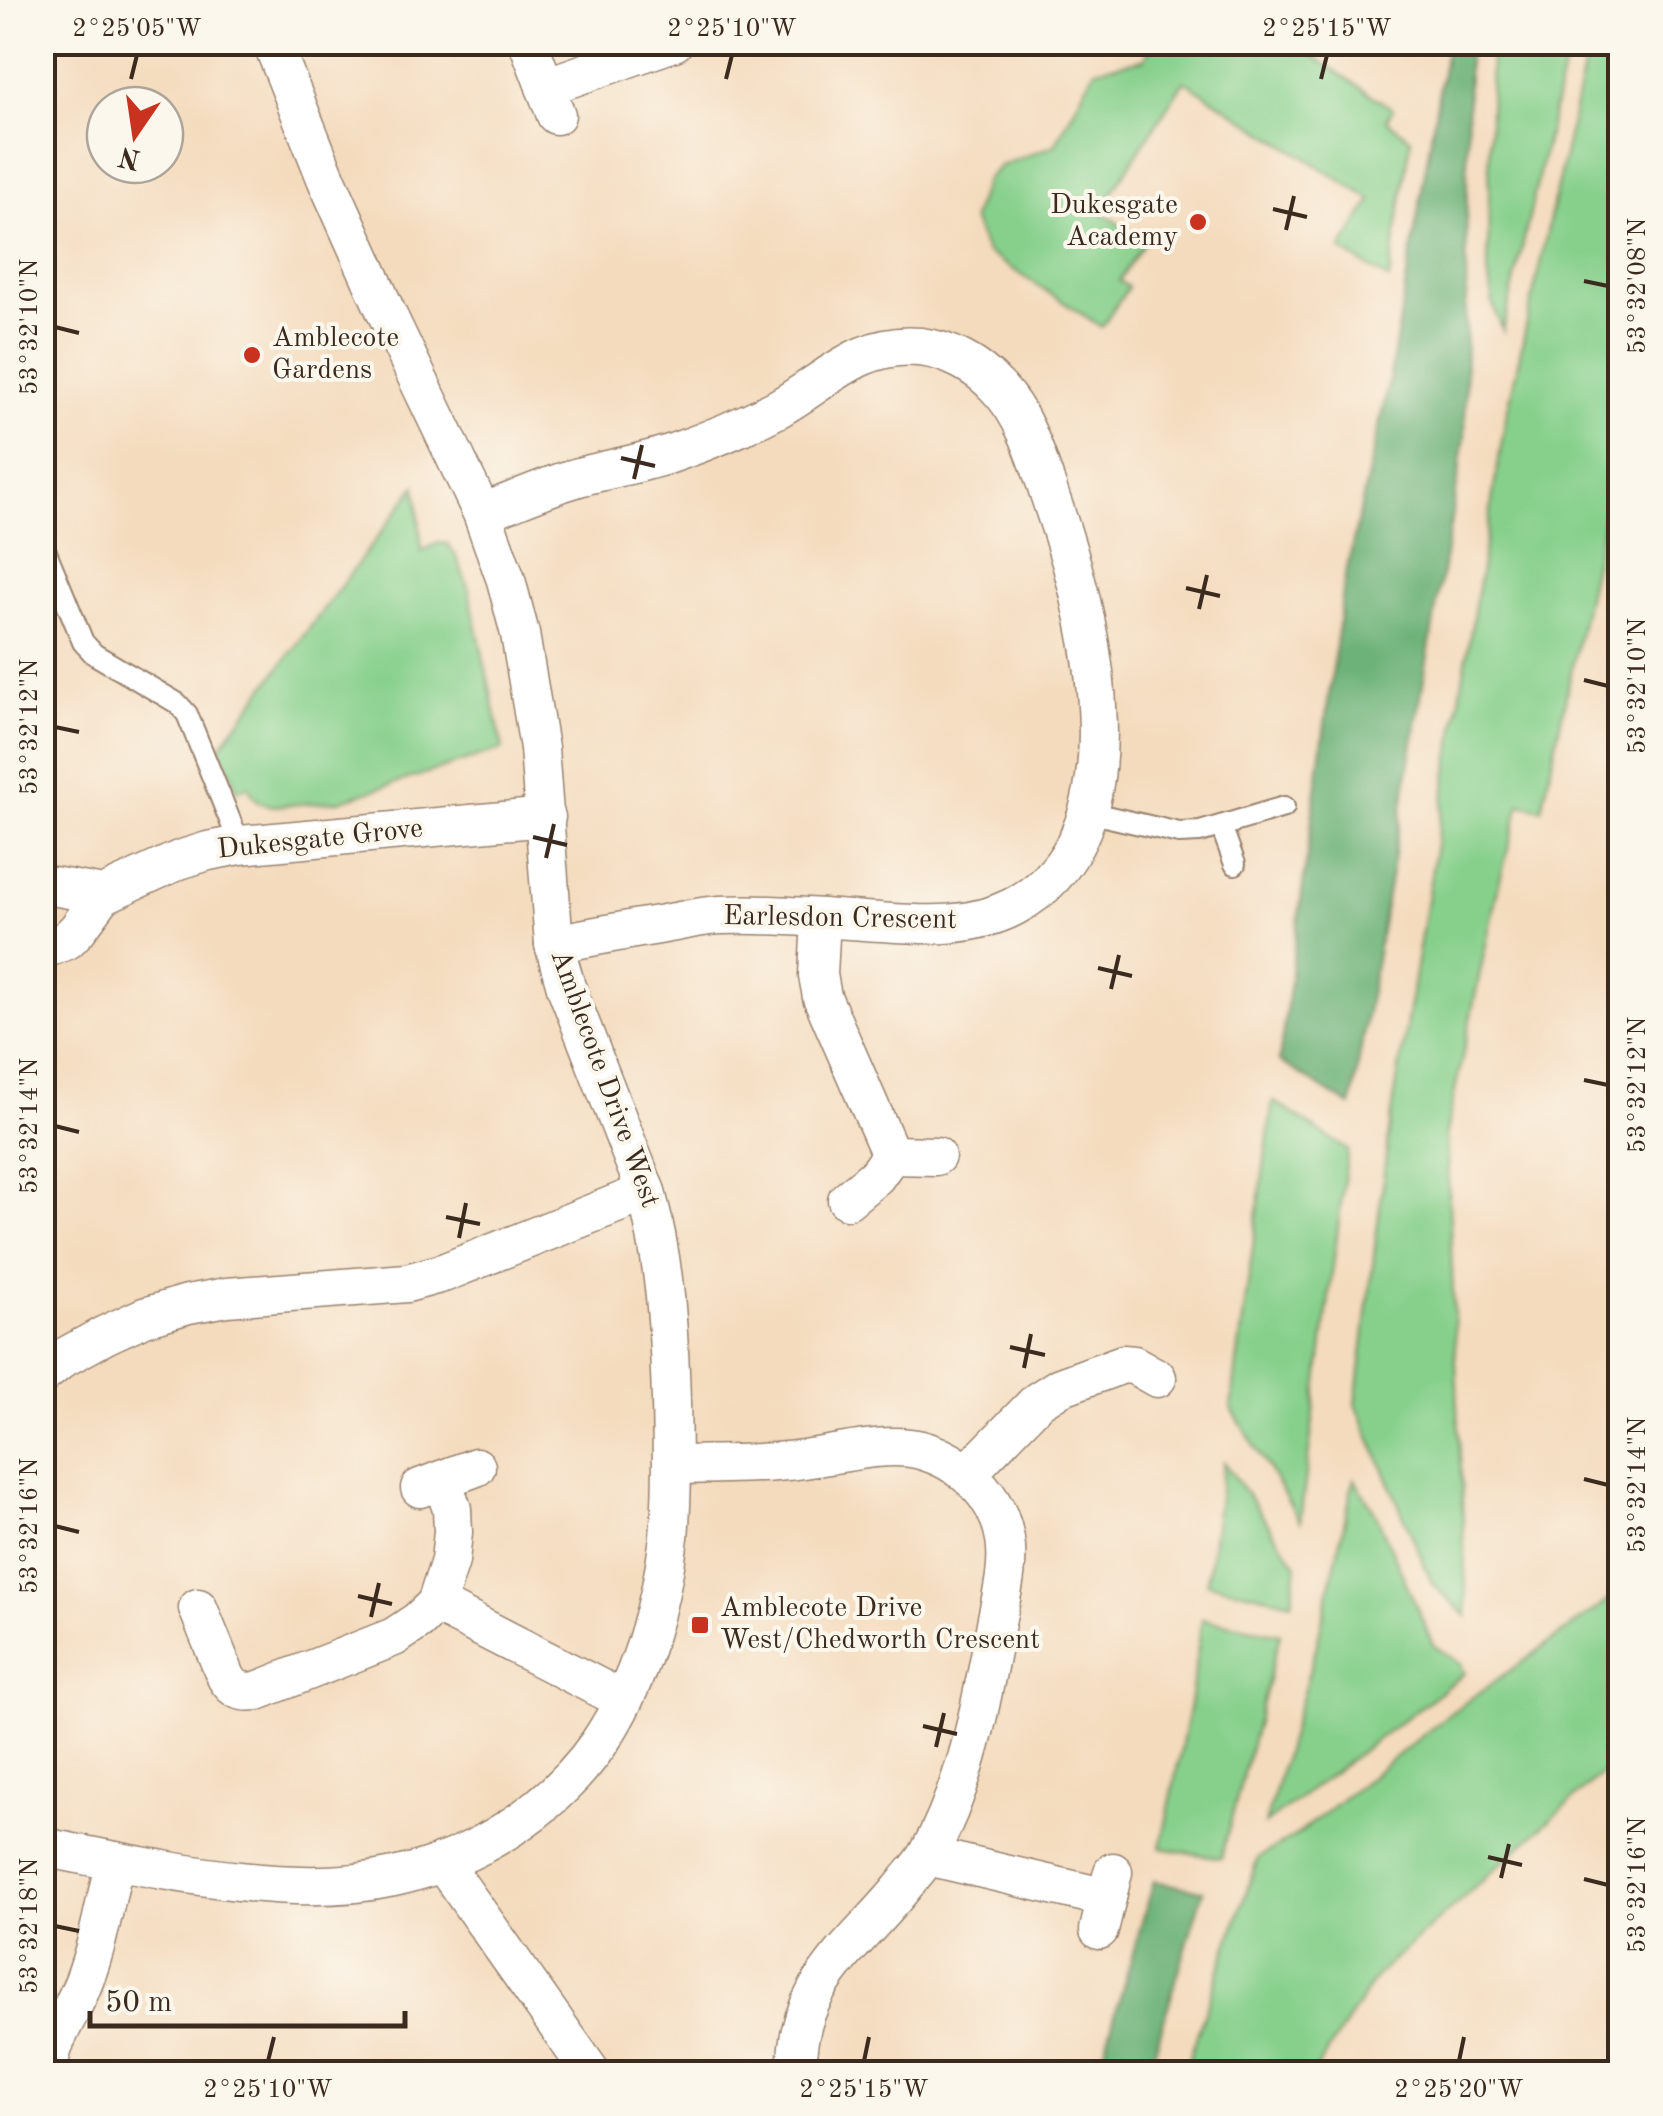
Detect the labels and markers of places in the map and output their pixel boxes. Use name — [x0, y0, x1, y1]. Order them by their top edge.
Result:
place label: Dukesgate Academy — [1050, 192, 1178, 252]
marker: Dukesgate Academy — [1187, 211, 1209, 233]
place label: Amblecote Gardens — [272, 325, 399, 385]
marker: Amblecote Gardens — [241, 344, 263, 366]
place label: Amblecote Drive West/Chedworth Crescent — [720, 1595, 1040, 1655]
marker: Amblecote Drive West/Chedworth Crescent — [689, 1614, 711, 1636]

